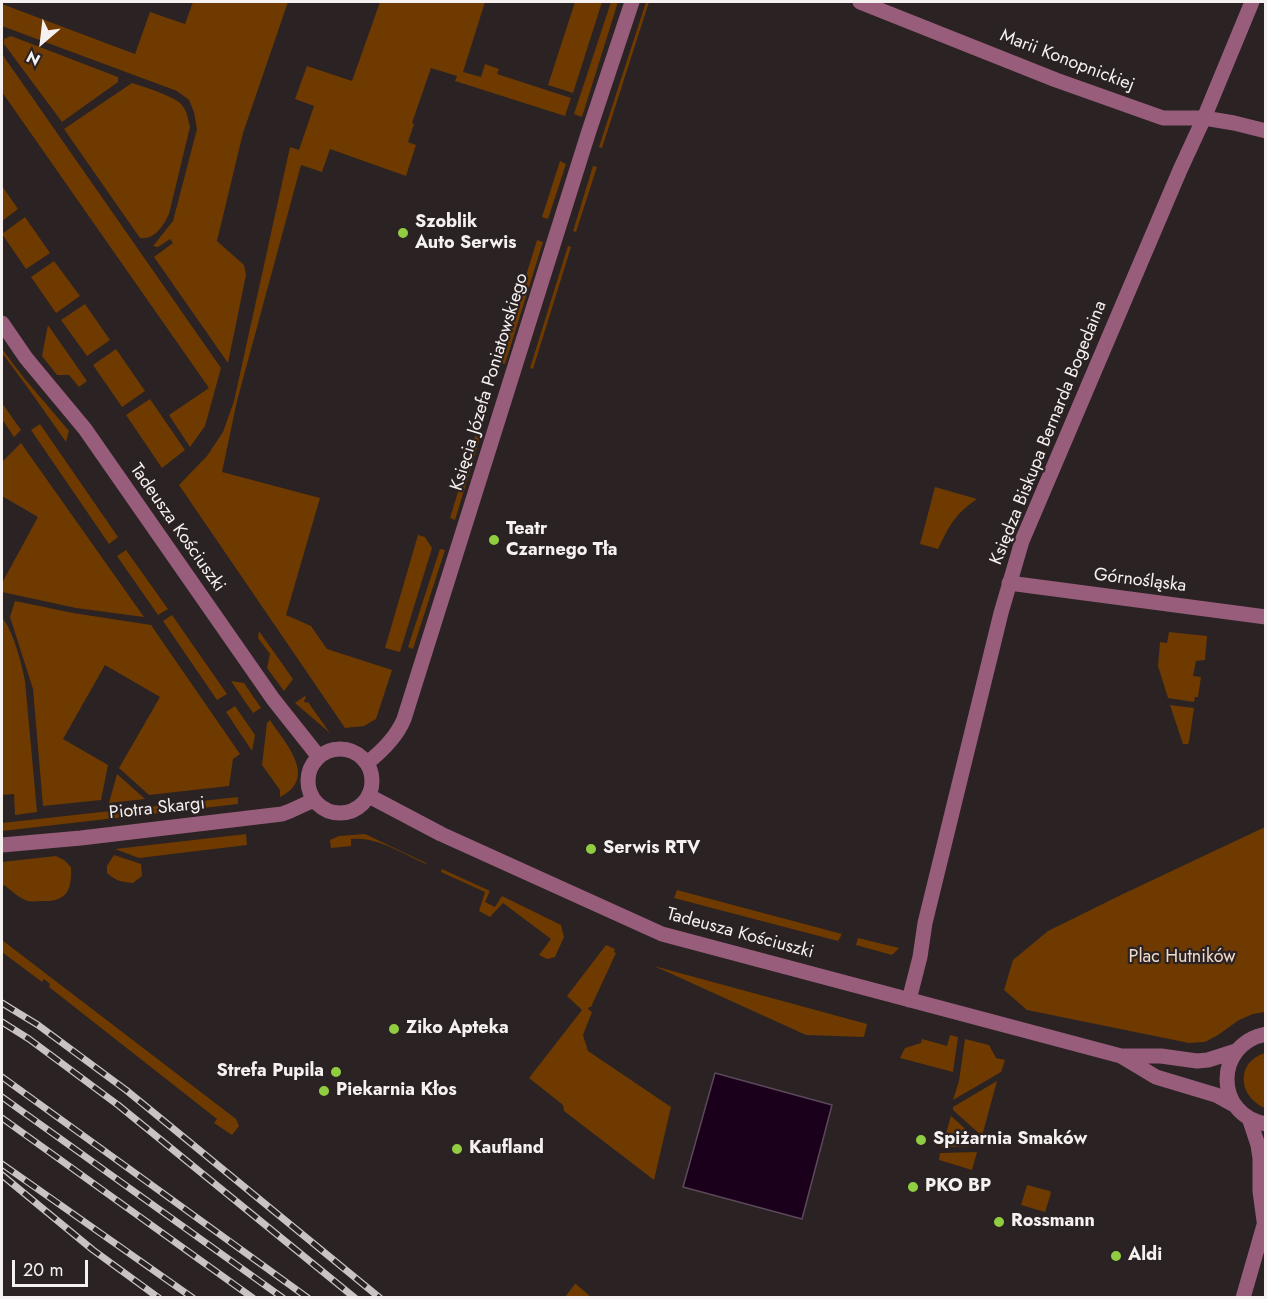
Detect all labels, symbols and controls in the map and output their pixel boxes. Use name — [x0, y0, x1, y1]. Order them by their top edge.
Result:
north arrow — [12, 12, 72, 72]
street label: Marii Konopnickiej — [997, 25, 1137, 97]
text: N — [22, 45, 44, 71]
place label: Szoblik Auto Serwis — [415, 212, 516, 254]
marker: Szoblik Auto Serwis — [396, 226, 410, 240]
street label: Księcia Józefa Poniatowskiego — [447, 271, 533, 493]
street label: Księdza Biskupa Bernarda Bogedaina — [986, 298, 1112, 568]
street label: Tadeusza Kościuszki — [125, 460, 229, 596]
place label: Teatr Czarnego Tła — [506, 519, 617, 562]
marker: Teatr Czarnego Tła — [487, 533, 501, 547]
street label: Górnośląska — [1092, 565, 1188, 597]
street label: Piotra Skargi — [108, 793, 206, 825]
place label: Serwis RTV — [603, 838, 700, 860]
marker: Serwis RTV — [584, 842, 598, 856]
street label: Tadeusza Kościuszki — [664, 904, 816, 964]
park label: Plac Hutników — [1129, 947, 1235, 969]
place label: Ziko Apteka — [406, 1018, 509, 1040]
marker: Ziko Apteka — [387, 1022, 401, 1036]
place label: Strefa Pupila — [216, 1061, 324, 1083]
marker: Strefa Pupila — [329, 1065, 343, 1079]
place label: Piekarnia Kłos — [336, 1080, 457, 1102]
marker: Piekarnia Kłos — [317, 1084, 331, 1098]
place label: Spiżarnia Smaków — [933, 1129, 1087, 1151]
marker: Spiżarnia Smaków — [914, 1133, 928, 1147]
place label: Kaufland — [469, 1138, 544, 1160]
marker: Kaufland — [450, 1142, 464, 1156]
place label: PKO BP — [925, 1176, 991, 1198]
marker: PKO BP — [906, 1180, 920, 1194]
place label: Rossmann — [1011, 1211, 1095, 1233]
marker: Rossmann — [992, 1215, 1006, 1229]
place label: Aldi — [1128, 1245, 1162, 1267]
scale bar — [15, 1248, 92, 1286]
marker: Aldi — [1109, 1249, 1123, 1263]
text: 20 m — [23, 1257, 63, 1283]

